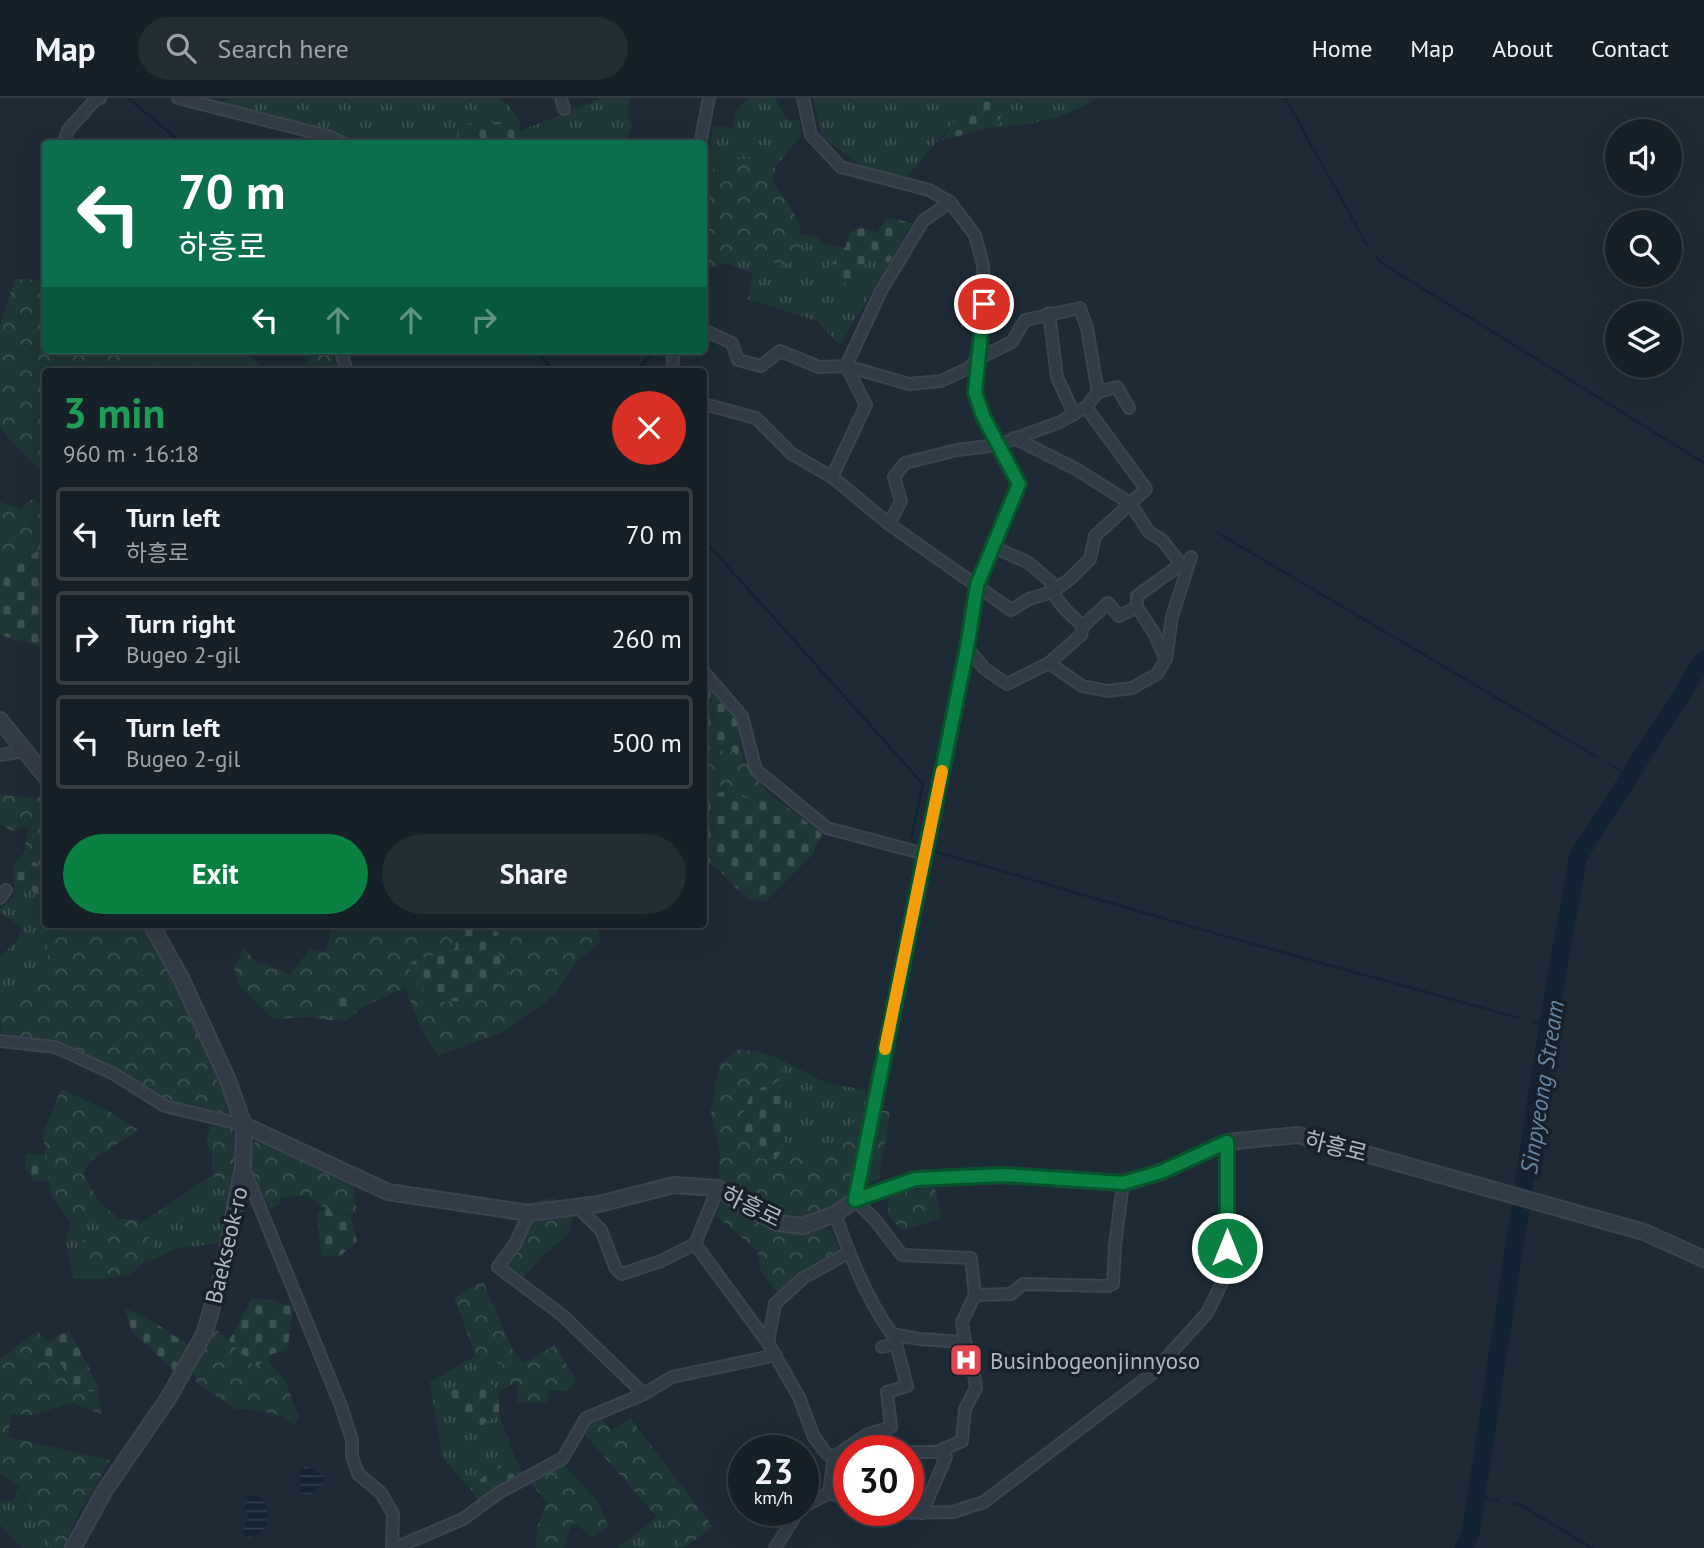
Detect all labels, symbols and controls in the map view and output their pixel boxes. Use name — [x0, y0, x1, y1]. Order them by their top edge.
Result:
search box — [138, 17, 628, 80]
text: Map — [35, 27, 96, 70]
icon: search — [162, 29, 200, 67]
text: Search here — [218, 32, 349, 65]
text: Home — [1312, 33, 1372, 64]
text: Map — [1410, 33, 1454, 64]
text: About — [1492, 33, 1553, 64]
text: Contact — [1591, 33, 1669, 64]
map controls — [1605, 119, 1682, 378]
button: sound — [1605, 119, 1682, 196]
text: 70 m — [178, 159, 285, 223]
icon: left — [63, 168, 154, 259]
button: search — [1605, 210, 1682, 287]
text: 하흥로 — [178, 225, 266, 267]
pin — [954, 274, 1014, 334]
icon: arrive — [965, 285, 1003, 323]
icon: left — [246, 301, 284, 339]
icon: ahead — [319, 301, 357, 339]
icon: ahead — [392, 301, 430, 339]
icon: right — [465, 301, 503, 339]
button: layers — [1605, 301, 1682, 378]
text: 3 min — [63, 385, 165, 440]
button: close — [612, 391, 686, 465]
text: 960 m · 16:18 — [63, 439, 199, 468]
text: Turn left — [126, 501, 220, 534]
icon: left — [67, 515, 105, 553]
text: 70 m — [626, 518, 682, 551]
text: 하흥로 — [126, 538, 189, 567]
text: Turn right — [126, 607, 235, 640]
icon: right — [67, 619, 105, 657]
text: 260 m — [611, 622, 682, 655]
text: Bugeo 2-gil — [126, 640, 240, 669]
text: Turn left — [126, 711, 220, 744]
icon: left — [67, 723, 105, 761]
text: 500 m — [611, 726, 682, 759]
text: Bugeo 2-gil — [126, 744, 240, 773]
button: Exit — [63, 834, 368, 914]
button: Share — [382, 834, 686, 914]
water label: Sinpyeong Stream — [1513, 998, 1571, 1176]
street label: 하흥로 — [1302, 1124, 1370, 1168]
street label: 하흥로 — [717, 1179, 787, 1233]
street label: Baekseok-ro — [198, 1184, 254, 1306]
position arrow — [1190, 1211, 1264, 1285]
hospital icon: Businbogeonjinnyoso — [947, 1341, 985, 1379]
place label: Businbogeonjinnyoso — [990, 1346, 1200, 1375]
speed limit sign: 30 — [833, 1435, 924, 1526]
text: 23 — [754, 1448, 793, 1494]
text: km/h — [754, 1486, 793, 1509]

